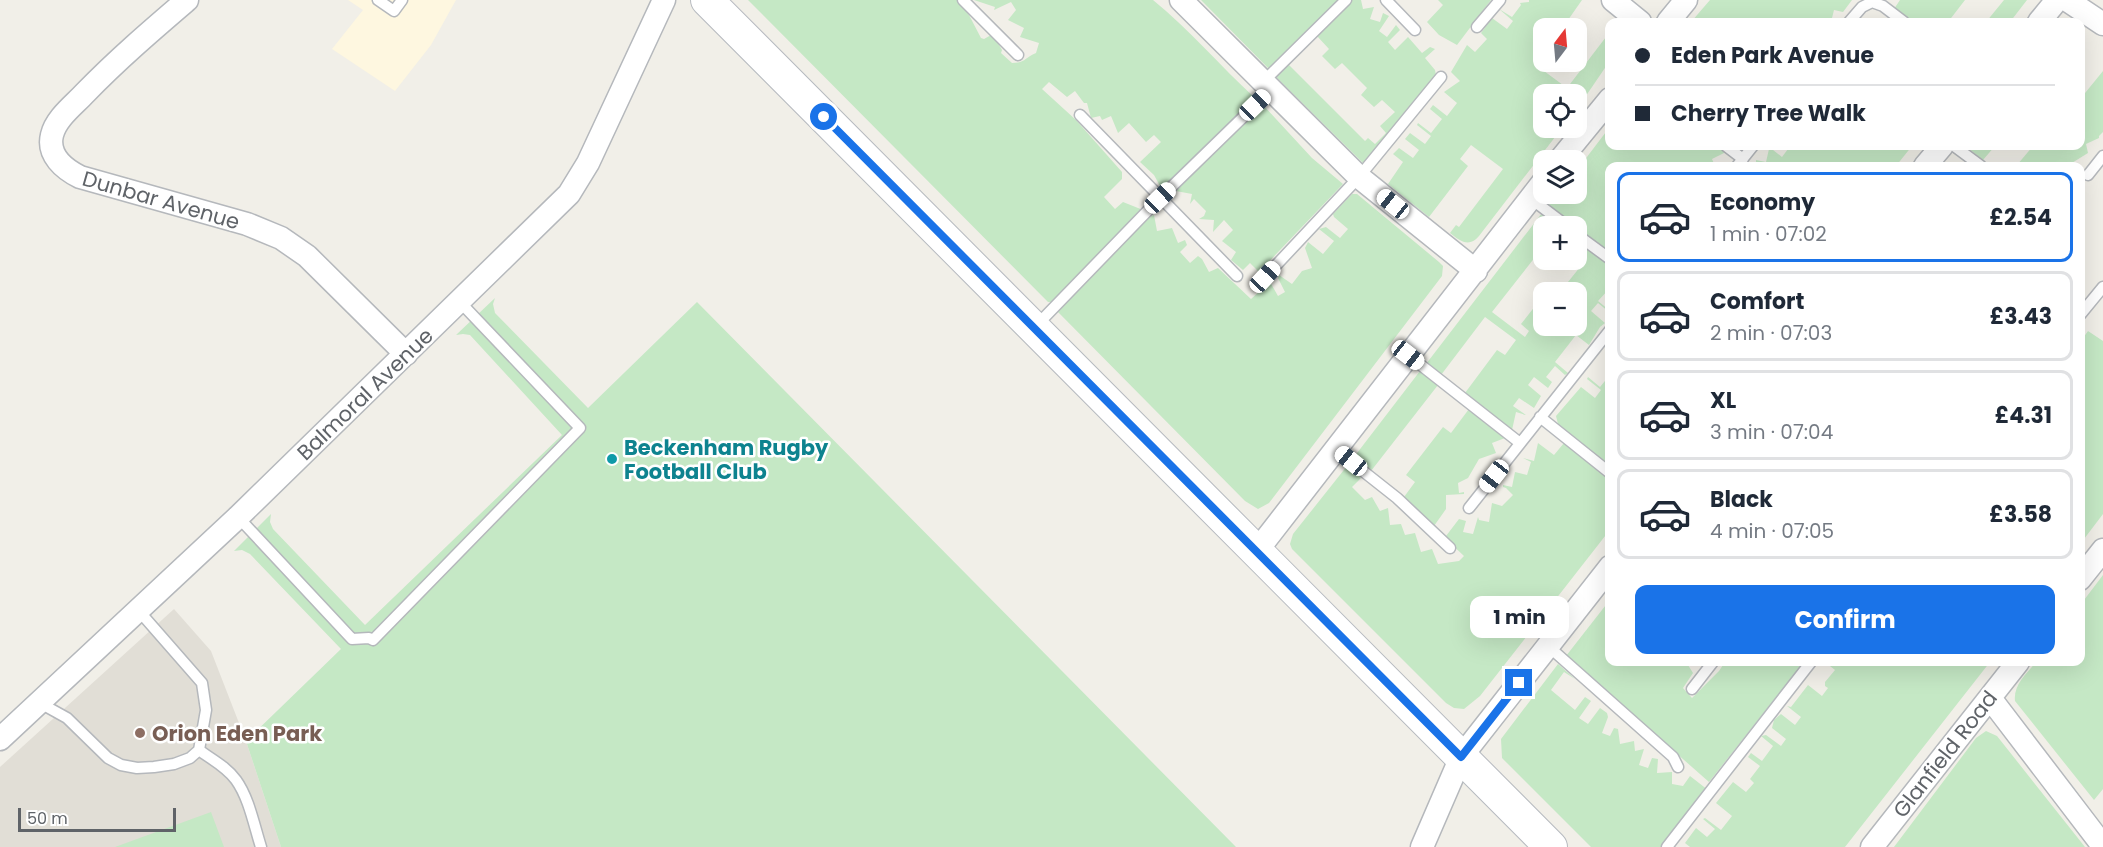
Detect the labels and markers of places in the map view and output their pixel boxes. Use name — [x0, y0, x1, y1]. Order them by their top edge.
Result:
place label: Beckenham Rugby Football Club — [624, 433, 829, 486]
marker: Beckenham Rugby Football Club — [605, 452, 619, 466]
place label: Orion Eden Park — [152, 719, 322, 748]
marker: Orion Eden Park — [133, 726, 147, 740]

